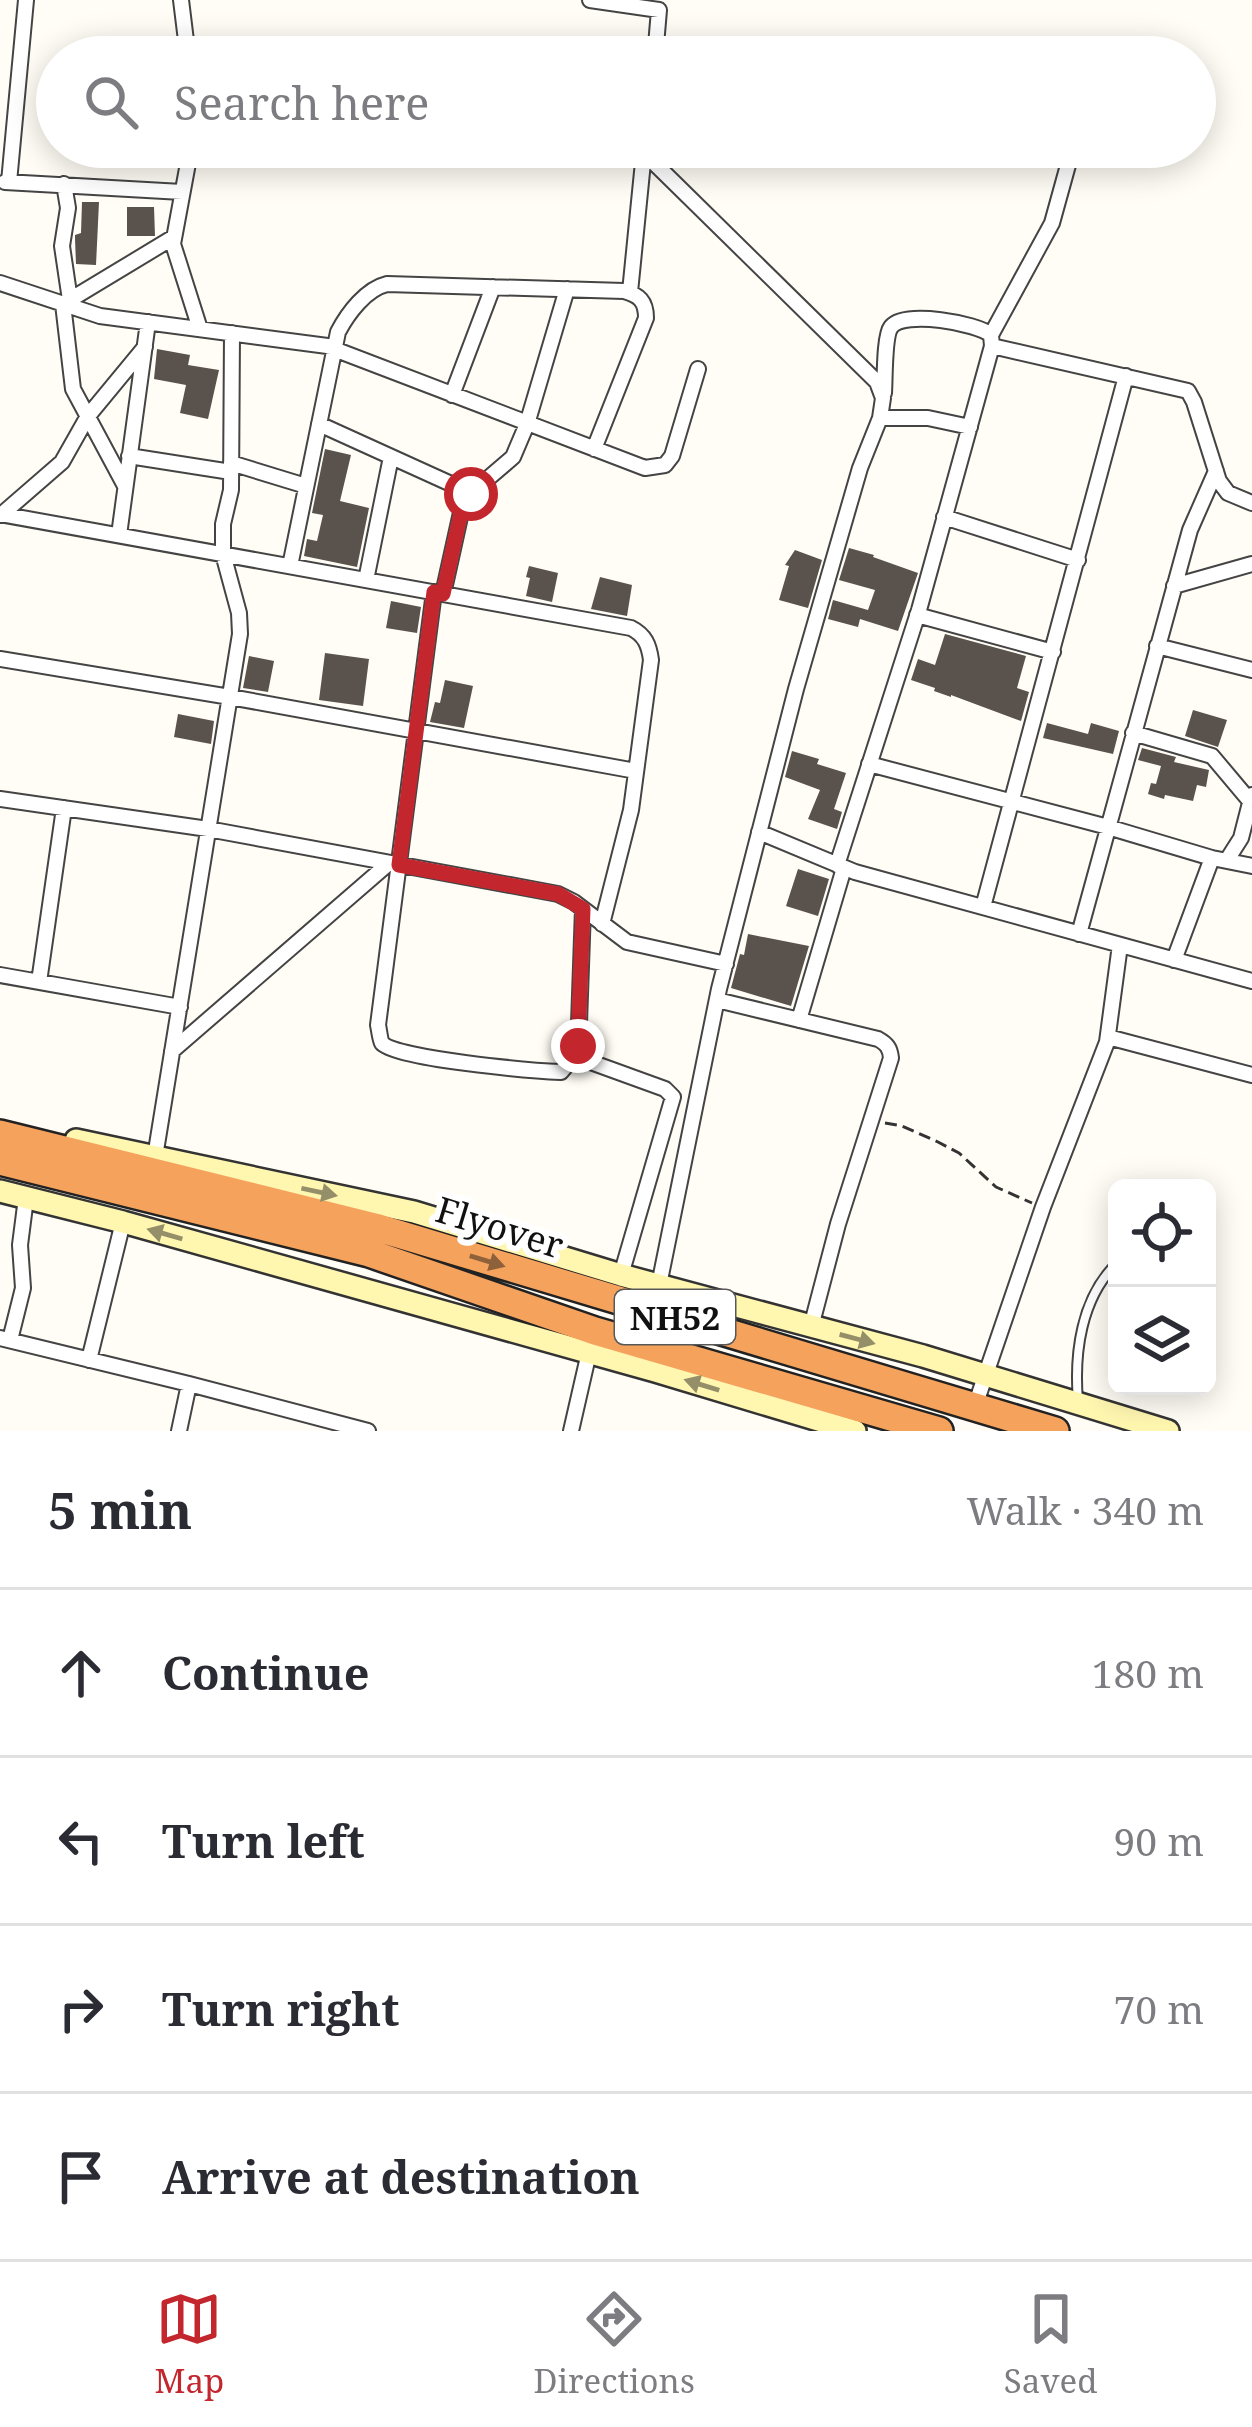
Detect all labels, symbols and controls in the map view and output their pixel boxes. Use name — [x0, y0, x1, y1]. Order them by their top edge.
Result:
search box — [36, 36, 1216, 168]
icon: search — [78, 69, 144, 135]
text: Search here — [174, 72, 429, 133]
route start — [444, 467, 498, 521]
route end — [551, 1019, 605, 1073]
map controls — [1108, 1179, 1216, 1395]
button: locate — [1108, 1179, 1216, 1287]
one-way arrow — [301, 1183, 339, 1202]
street label: Flyover — [430, 1184, 570, 1270]
one-way arrow — [147, 1224, 183, 1242]
one-way arrow — [469, 1253, 506, 1271]
button: layers — [1108, 1287, 1216, 1395]
road number: NH52 — [615, 1290, 735, 1344]
one-way arrow — [839, 1330, 876, 1349]
one-way arrow — [684, 1375, 720, 1393]
text: 5 min — [48, 1474, 192, 1544]
text: Walk · 340 m — [967, 1483, 1204, 1536]
icon: ahead — [48, 1640, 114, 1706]
text: Continue — [162, 1642, 370, 1703]
text: 180 m — [1092, 1646, 1204, 1699]
icon: left — [48, 1808, 114, 1874]
text: Turn left — [162, 1810, 365, 1871]
text: 90 m — [1113, 1814, 1204, 1867]
icon: right — [48, 1976, 114, 2042]
text: Turn right — [162, 1978, 399, 2039]
text: 70 m — [1113, 1982, 1204, 2035]
icon: arrive — [48, 2144, 114, 2210]
text: Arrive at destination — [162, 2146, 640, 2207]
tab: Map — [155, 2286, 224, 2403]
tab: Directions — [533, 2286, 695, 2403]
tab: Saved — [1004, 2286, 1097, 2403]

